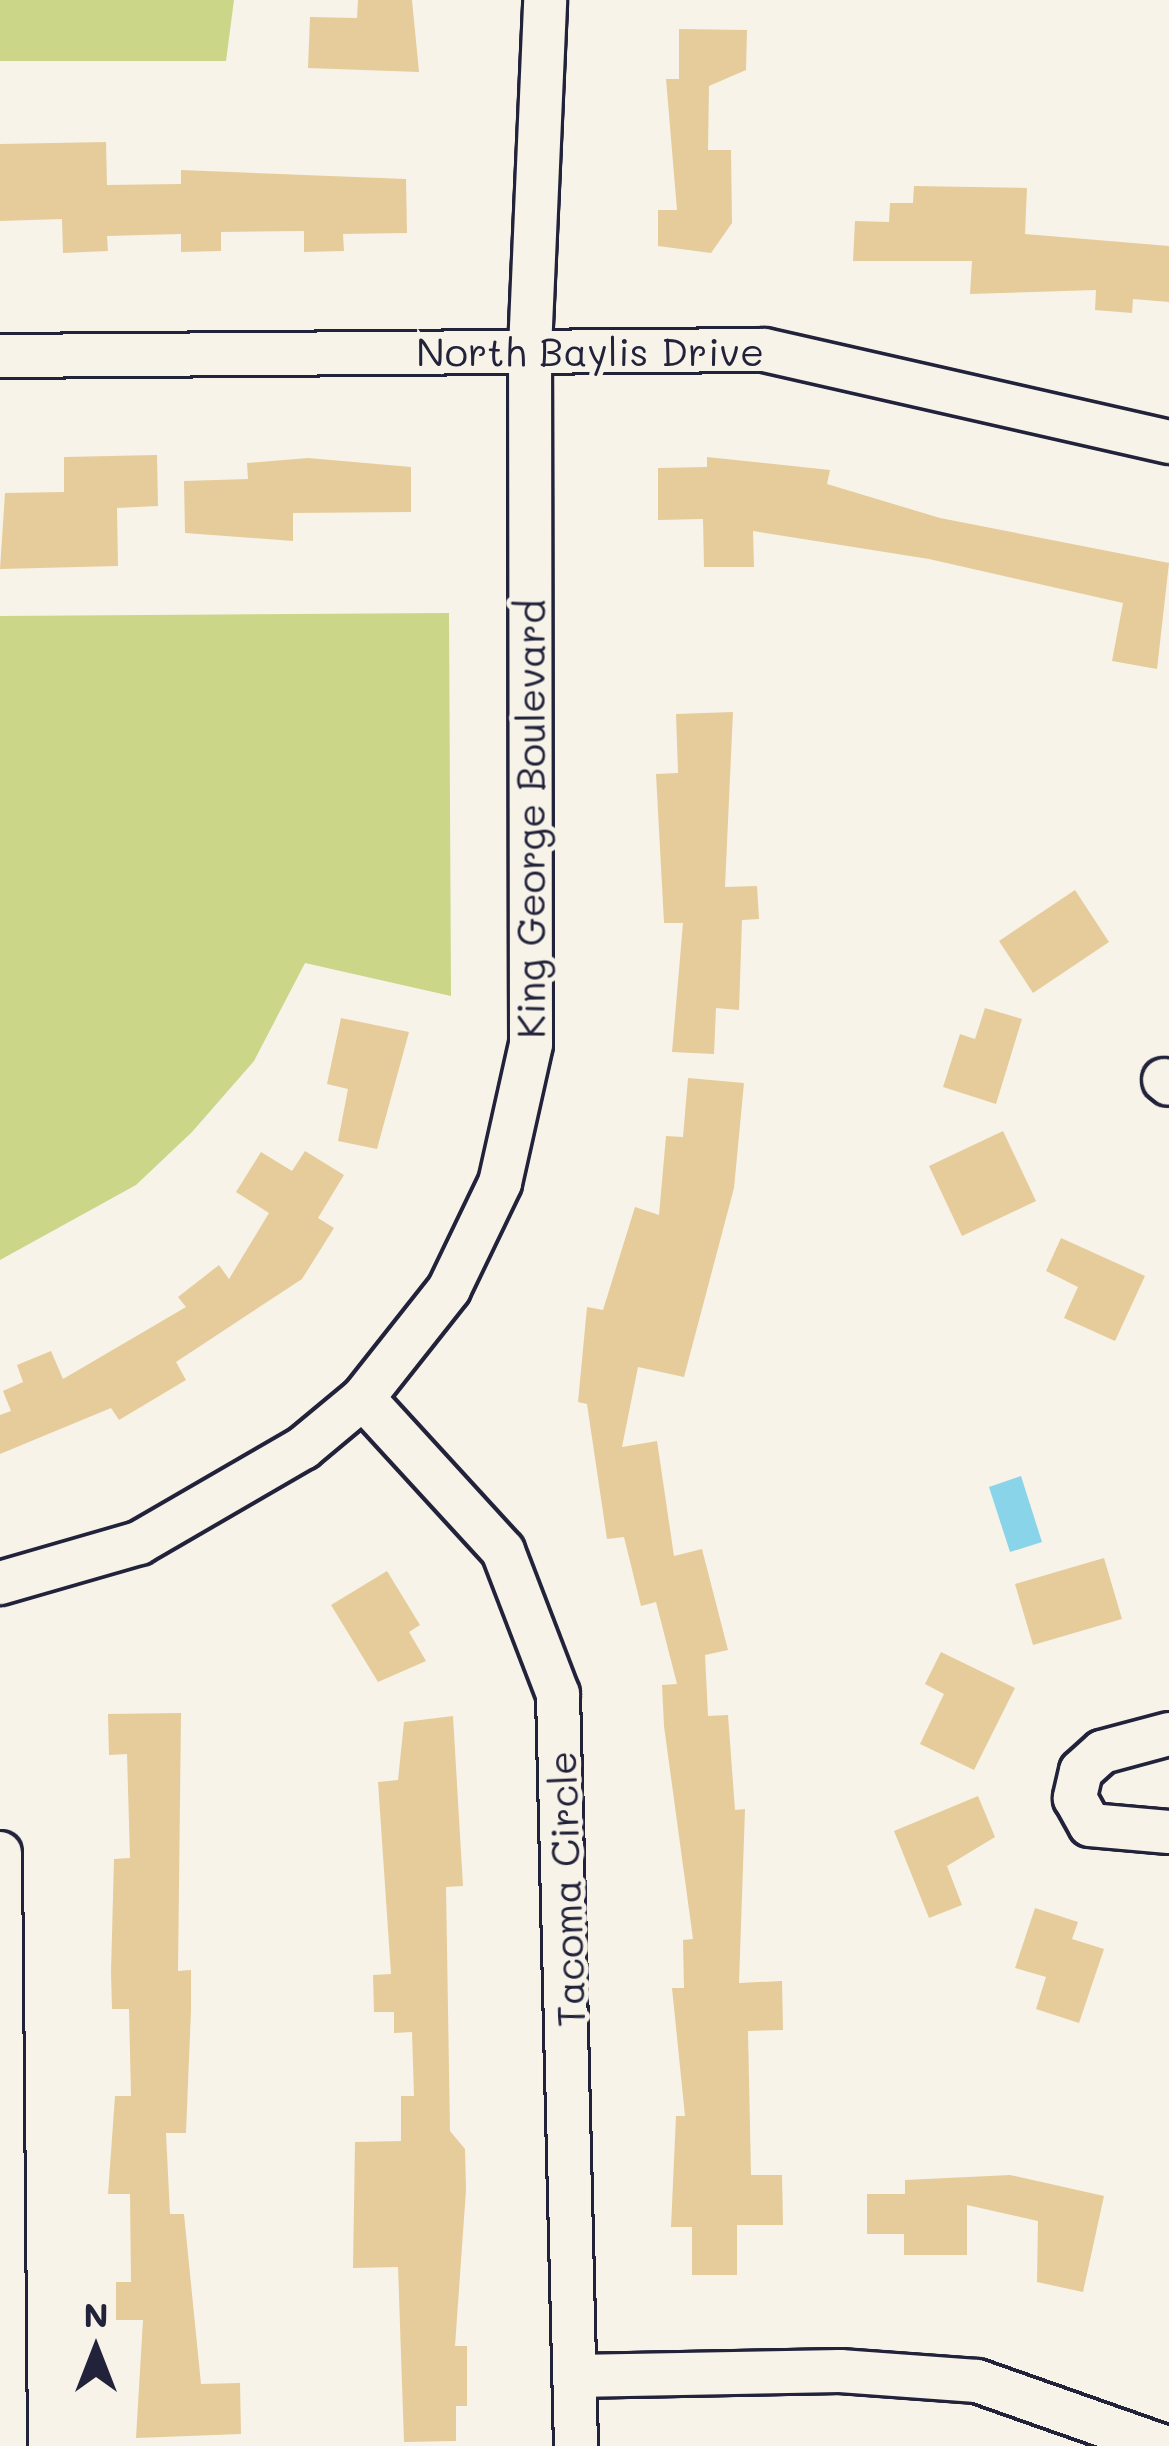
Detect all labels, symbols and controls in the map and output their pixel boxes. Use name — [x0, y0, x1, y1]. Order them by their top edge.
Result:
street label: North Baylis Drive — [416, 328, 764, 374]
street label: King George Boulevard — [507, 599, 553, 1039]
street label: Tacoma Circle — [538, 1750, 594, 2028]
north arrow — [36, 2290, 156, 2410]
text: N — [83, 2292, 109, 2335]

